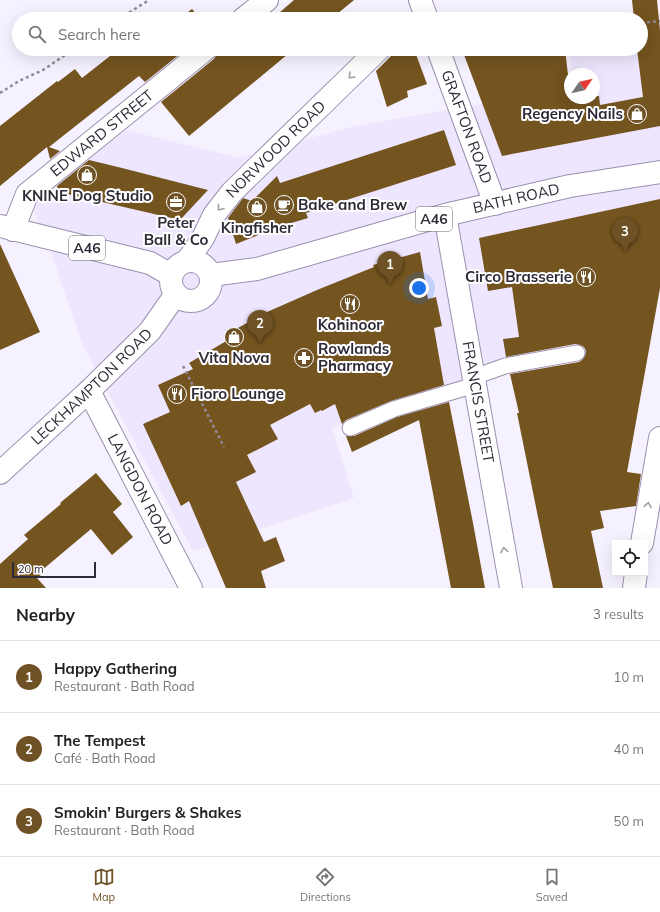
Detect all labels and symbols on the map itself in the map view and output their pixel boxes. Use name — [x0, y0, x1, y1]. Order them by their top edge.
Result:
street label: GRAFTON ROAD — [438, 67, 497, 186]
north arrow — [564, 68, 600, 104]
one-way arrow — [348, 71, 356, 79]
street label: EDWARD STREET — [46, 85, 157, 180]
street label: NORWOOD ROAD — [222, 96, 329, 202]
shop icon: Regency Nails — [626, 103, 648, 125]
place label: Regency Nails — [522, 104, 623, 123]
shop icon: KNINE Dog Studio — [76, 164, 98, 186]
street label: BATH ROAD — [471, 179, 561, 217]
place label: KNINE Dog Studio — [22, 186, 152, 205]
office icon: Peter Ball & Co — [165, 191, 187, 213]
cafe icon: Bake and Brew — [273, 194, 295, 216]
place label: Bake and Brew — [298, 195, 408, 214]
shop icon: Kingfisher — [246, 196, 268, 218]
one-way arrow — [218, 203, 225, 210]
road number: A46 — [416, 207, 452, 231]
place label: Peter Ball & Co — [144, 213, 208, 249]
place label: Kingfisher — [221, 218, 293, 237]
pin: 3 — [612, 218, 638, 251]
road number: A46 — [69, 236, 105, 260]
pin: 1 — [377, 251, 403, 284]
restaurant icon: Circo Brasserie — [575, 266, 597, 288]
place label: Circo Brasserie — [465, 267, 572, 286]
your location — [409, 278, 429, 298]
restaurant icon: Kohinoor — [339, 293, 361, 315]
pin: 2 — [247, 310, 273, 343]
place label: Kohinoor — [318, 315, 382, 334]
street label: LECKHAMPTON ROAD — [27, 324, 156, 449]
shop icon: Vita Nova — [223, 326, 245, 348]
place label: Rowlands Pharmacy — [318, 339, 392, 375]
street label: FRANCIS STREET — [458, 340, 499, 464]
pharmacy icon: Rowlands Pharmacy — [293, 347, 315, 369]
place label: Vita Nova — [197, 348, 270, 367]
restaurant icon: Fioro Lounge — [166, 383, 188, 405]
place label: Fioro Lounge — [191, 384, 284, 403]
street label: LANGDON ROAD — [104, 430, 177, 548]
one-way arrow — [644, 501, 652, 508]
one-way arrow — [500, 546, 509, 553]
scale bar — [12, 560, 96, 579]

